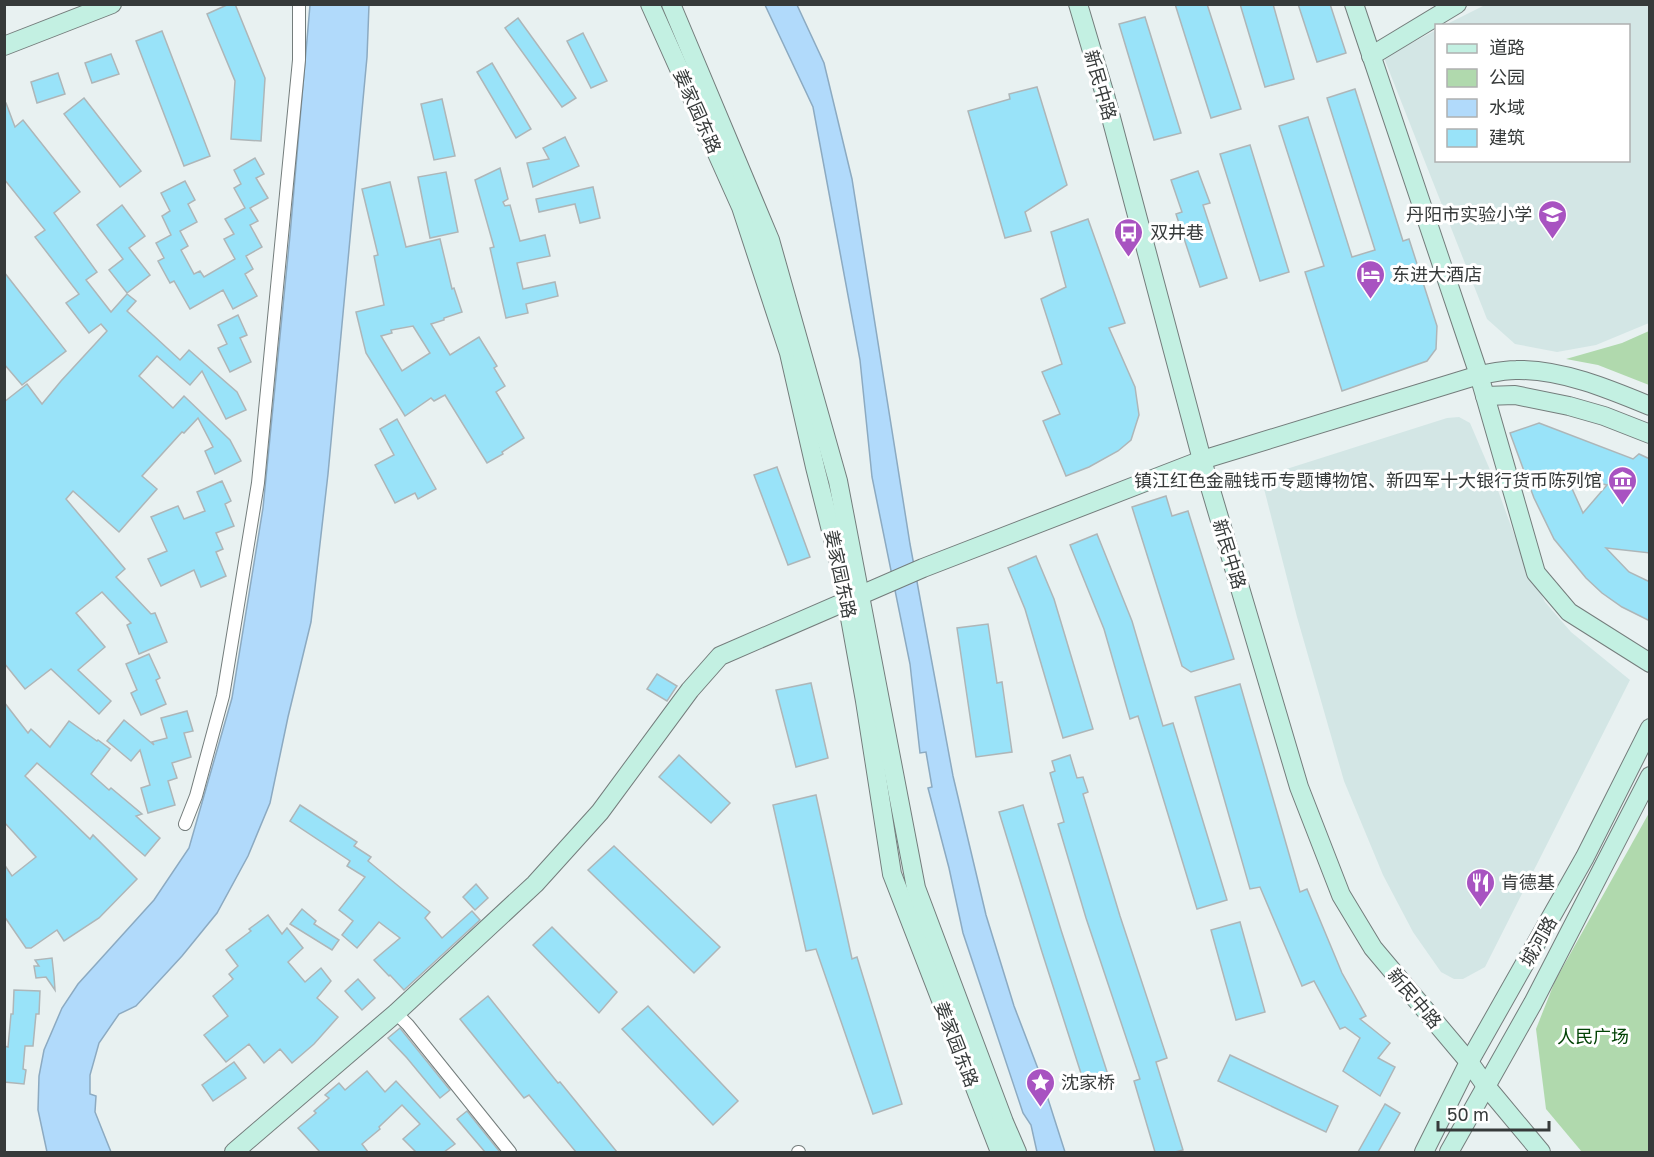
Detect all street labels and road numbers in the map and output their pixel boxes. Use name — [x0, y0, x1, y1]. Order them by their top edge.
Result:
street label: 新民中路 — [1081, 47, 1121, 123]
street label: 姜家园东路 — [670, 65, 726, 157]
street label: 新民中路 — [1209, 516, 1251, 592]
street label: 姜家园东路 — [821, 528, 861, 620]
street label: 城河路 — [1515, 912, 1561, 970]
street label: 新民中路 — [1383, 963, 1447, 1033]
street label: 姜家园东路 — [931, 998, 983, 1090]

